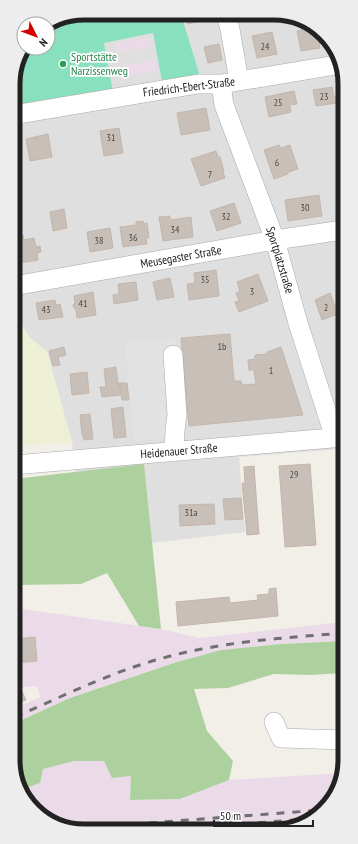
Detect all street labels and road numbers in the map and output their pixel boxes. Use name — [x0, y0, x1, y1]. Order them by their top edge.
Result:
street label: Friedrich-Ebert-Straße — [142, 73, 236, 100]
street label: Sportplatzstraße — [263, 225, 298, 295]
street label: Meusegaster Straße — [139, 242, 223, 271]
street label: Heidenauer Straße — [140, 440, 218, 461]

